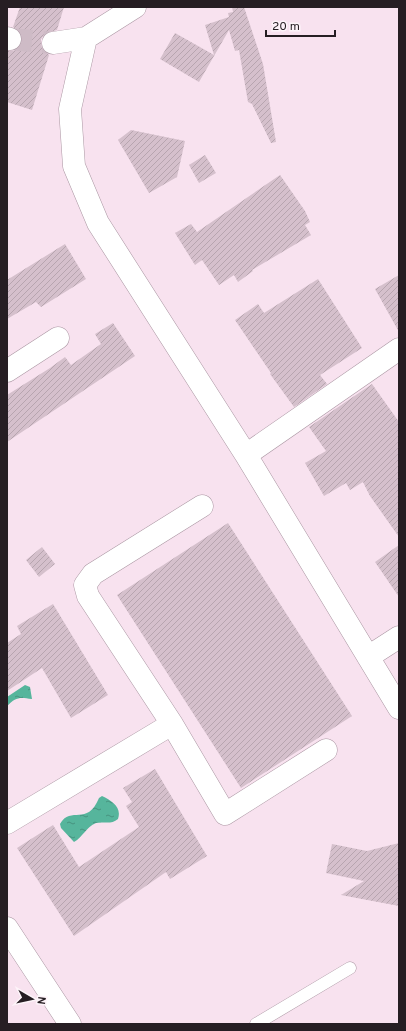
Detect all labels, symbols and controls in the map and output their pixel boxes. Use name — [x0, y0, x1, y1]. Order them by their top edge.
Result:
scale bar — [266, 12, 335, 38]
text: 20 m — [272, 19, 300, 35]
north arrow — [12, 979, 52, 1019]
text: N — [33, 995, 48, 1005]

